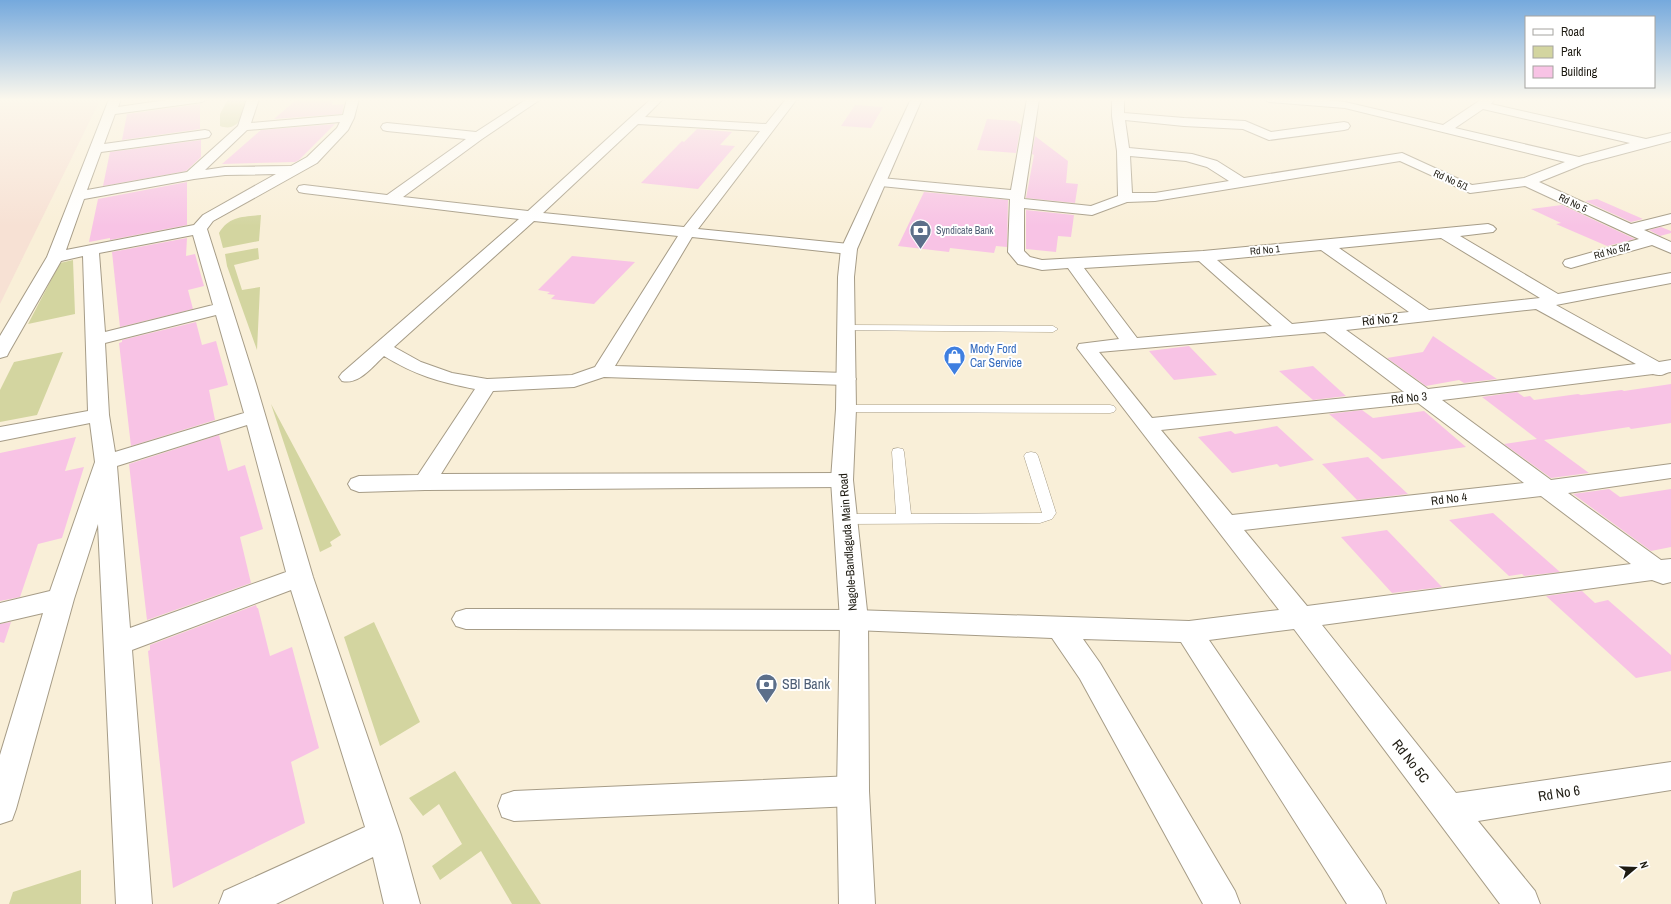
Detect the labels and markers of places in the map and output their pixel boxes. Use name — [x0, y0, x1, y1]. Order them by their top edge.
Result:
bank icon: Syndicate Bank — [908, 217, 934, 250]
place label: Syndicate Bank — [936, 224, 994, 237]
place label: Mody Ford Car Service — [970, 341, 1022, 371]
shop icon: Mody Ford Car Service — [942, 343, 968, 376]
bank icon: SBI Bank — [753, 671, 779, 704]
place label: SBI Bank — [782, 675, 830, 693]

